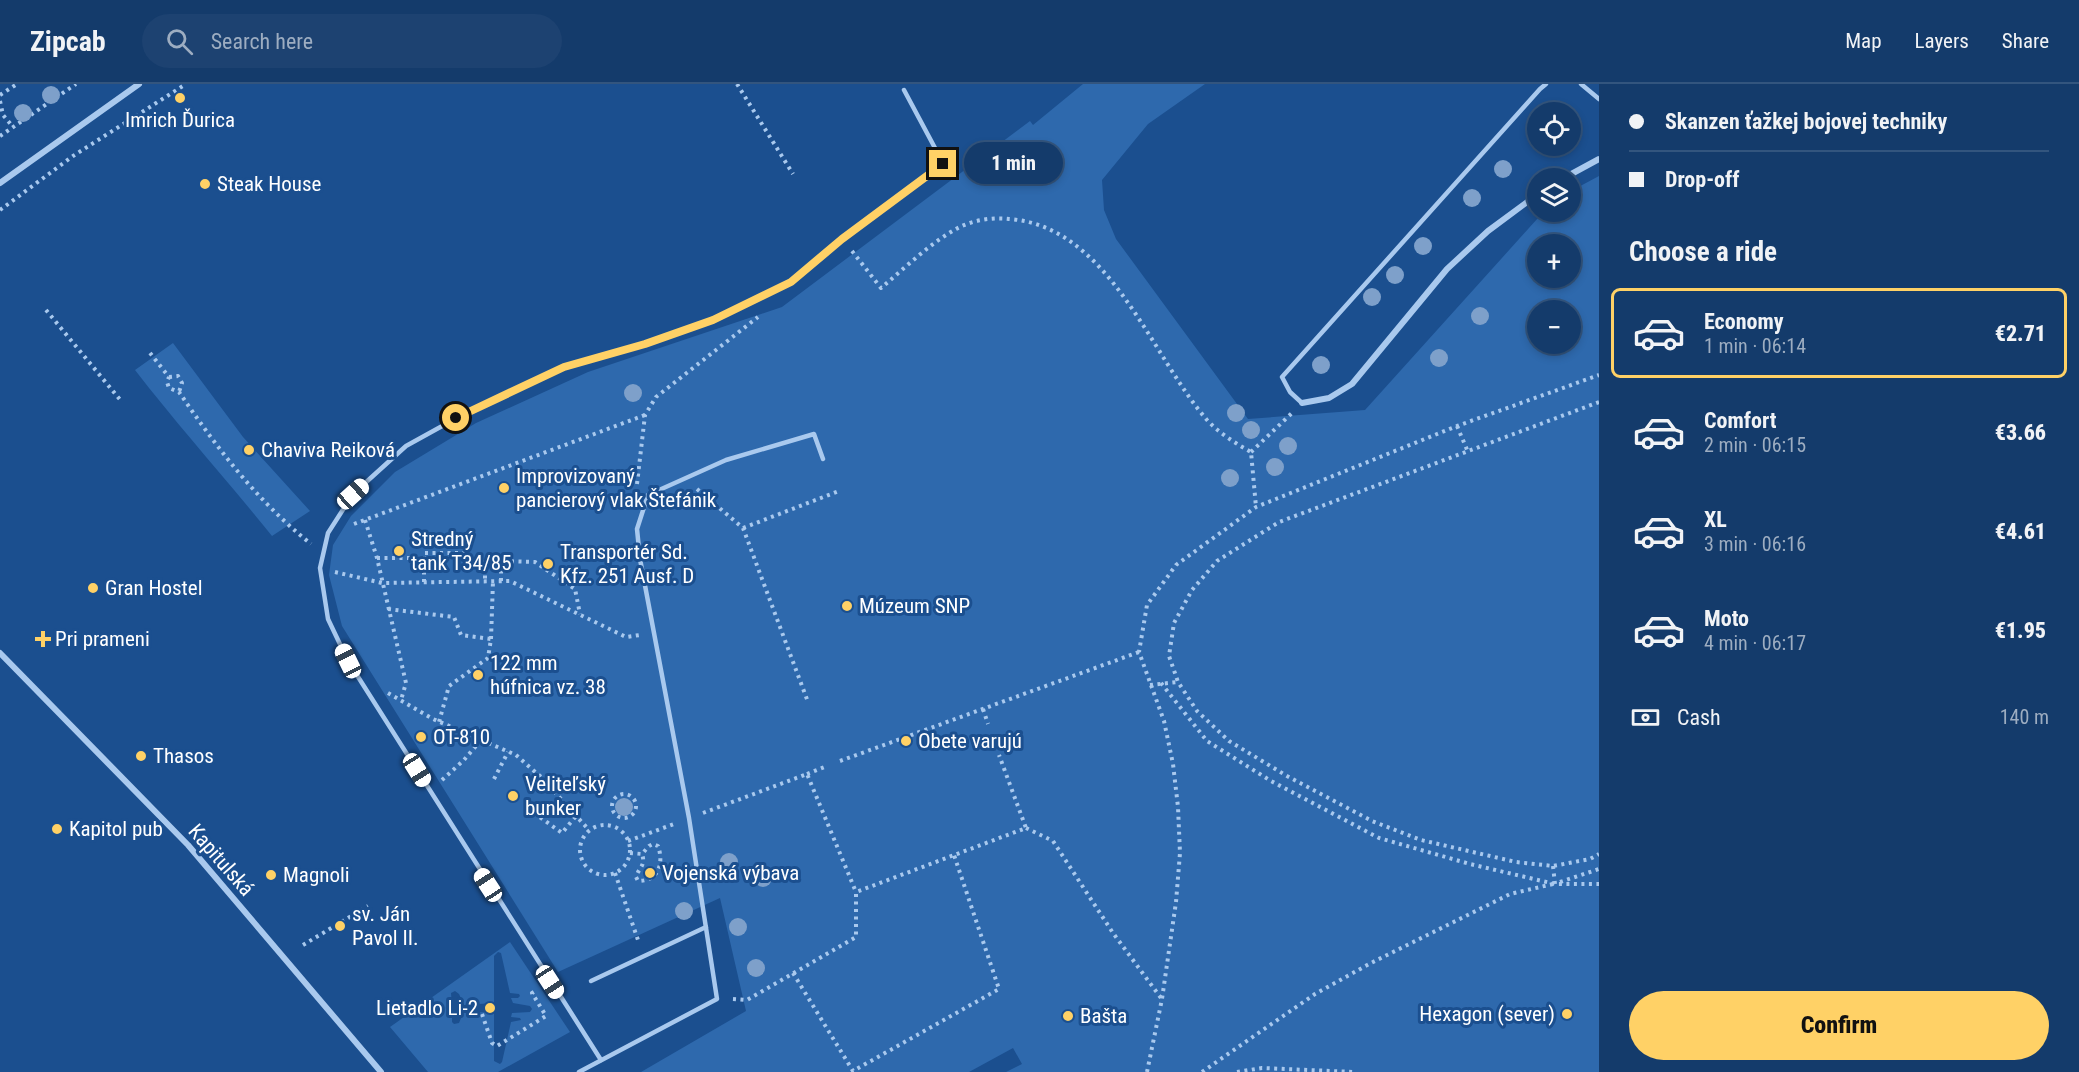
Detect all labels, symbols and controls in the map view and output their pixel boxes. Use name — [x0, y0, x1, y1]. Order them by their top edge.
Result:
search box — [142, 14, 562, 68]
text: Zipcab — [30, 25, 106, 58]
icon: search — [163, 25, 196, 58]
text: Search here — [211, 29, 313, 54]
text: Map — [1845, 29, 1882, 53]
text: Layers — [1915, 29, 1969, 53]
text: Share — [2002, 29, 2049, 53]
marker: Imrich Ďurica — [173, 91, 187, 105]
map controls — [1527, 102, 1581, 354]
button: locate — [1527, 102, 1581, 156]
place label: Imrich Ďurica — [125, 108, 235, 132]
text: Skanzen ťažkej bojovej techniky — [1665, 109, 1947, 134]
callout: 1 min — [964, 143, 1063, 185]
route end — [929, 150, 956, 177]
text: 1 min — [991, 151, 1036, 175]
text: Drop-off — [1665, 167, 1739, 192]
button: layers — [1527, 168, 1581, 222]
place label: Steak House — [217, 172, 322, 196]
marker: Steak House — [198, 177, 212, 191]
button: + — [1527, 234, 1581, 288]
text: Choose a ride — [1629, 236, 1777, 268]
button: − — [1527, 300, 1581, 354]
icon: car — [1632, 306, 1686, 360]
text: Economy — [1704, 309, 1784, 334]
text: €2.71 — [1995, 321, 2046, 346]
text: 1 min · 06:14 — [1704, 334, 1806, 358]
route start — [442, 404, 469, 431]
icon: car — [1632, 405, 1686, 459]
text: Comfort — [1704, 408, 1777, 433]
text: €3.66 — [1995, 420, 2046, 445]
text: 2 min · 06:15 — [1704, 433, 1806, 457]
place label: Chaviva Reiková — [261, 438, 395, 462]
marker: Chaviva Reiková — [242, 443, 256, 457]
place label: Improvizovaný pancierový vlak Štefánik — [516, 464, 717, 512]
car — [334, 475, 372, 513]
marker: Improvizovaný pancierový vlak Štefánik — [497, 481, 511, 495]
icon: car — [1632, 504, 1686, 558]
text: XL — [1704, 507, 1727, 532]
text: €4.61 — [1995, 519, 2046, 544]
place label: Stredný tank T34/85 — [411, 527, 512, 575]
text: 3 min · 06:16 — [1704, 532, 1806, 556]
place label: Transportér Sd. Kfz. 251 Ausf. D — [560, 540, 694, 588]
marker: Stredný tank T34/85 — [392, 544, 406, 558]
marker: Transportér Sd. Kfz. 251 Ausf. D — [541, 557, 555, 571]
place label: Gran Hostel — [105, 576, 202, 600]
marker: Gran Hostel — [86, 581, 100, 595]
place label: Múzeum SNP — [859, 594, 970, 618]
marker: Múzeum SNP — [840, 599, 854, 613]
icon: car — [1632, 603, 1686, 657]
text: Moto — [1704, 606, 1749, 631]
text: €1.95 — [1995, 618, 2046, 643]
place label: Pri prameni — [55, 627, 150, 651]
text: 4 min · 06:17 — [1704, 631, 1806, 655]
marker: Pri prameni — [36, 632, 50, 646]
car — [332, 641, 364, 681]
place label: 122 mm húfnica vz. 38 — [490, 651, 606, 699]
marker: 122 mm húfnica vz. 38 — [471, 668, 485, 682]
icon: cash — [1629, 701, 1662, 734]
text: Cash — [1677, 705, 1721, 730]
text: 140 m — [2000, 705, 2049, 729]
place label: OT-810 — [433, 725, 490, 749]
place label: Obete varujú — [918, 729, 1022, 753]
marker: OT-810 — [414, 730, 428, 744]
marker: Obete varujú — [899, 734, 913, 748]
place label: Thasos — [153, 744, 214, 768]
marker: Thasos — [134, 749, 148, 763]
car — [400, 750, 434, 790]
place label: Veliteľský bunker — [525, 772, 606, 820]
marker: Veliteľský bunker — [506, 789, 520, 803]
place label: Kapitol pub — [69, 817, 163, 841]
street label: Kapitulská — [183, 819, 259, 901]
marker: Kapitol pub — [50, 822, 64, 836]
place label: Vojenská výbava — [662, 861, 799, 885]
place label: Magnoli — [283, 863, 350, 887]
car — [471, 865, 505, 905]
marker: Vojenská výbava — [643, 866, 657, 880]
marker: Magnoli — [264, 868, 278, 882]
place label: sv. Ján Pavol II. — [352, 902, 418, 950]
marker: sv. Ján Pavol II. — [333, 919, 347, 933]
car — [533, 962, 567, 1002]
button: Confirm — [1629, 991, 2049, 1060]
place label: Lietadlo Li-2 — [376, 996, 478, 1020]
marker: Lietadlo Li-2 — [483, 1001, 497, 1015]
place label: Hexagon (sever) — [1419, 1002, 1555, 1026]
place label: Bašta — [1080, 1004, 1127, 1028]
marker: Hexagon (sever) — [1560, 1007, 1574, 1021]
marker: Bašta — [1061, 1009, 1075, 1023]

